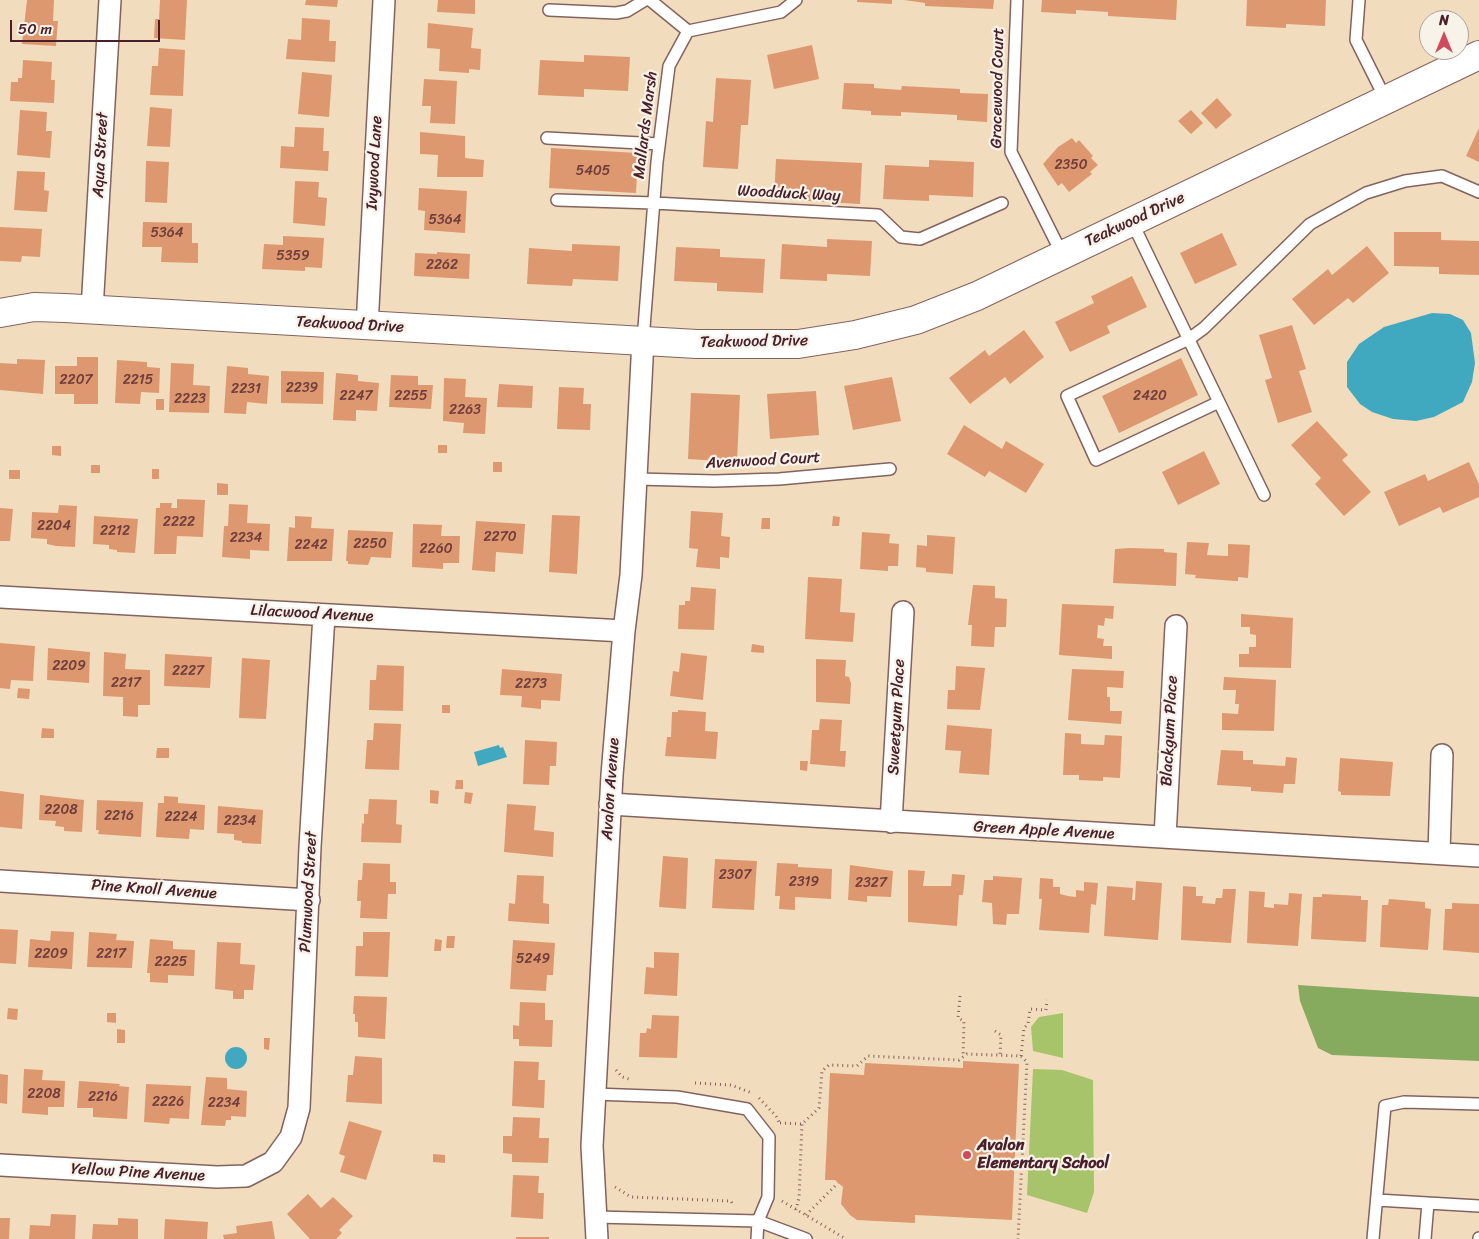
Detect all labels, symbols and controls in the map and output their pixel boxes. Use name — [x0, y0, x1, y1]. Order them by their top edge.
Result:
text: N — [1439, 8, 1449, 33]
scale bar — [12, 10, 162, 42]
north arrow — [1419, 10, 1469, 60]
text: 50 m — [18, 16, 52, 42]
street label: Gracewood Court — [987, 27, 1009, 149]
street label: Mallards Marsh — [630, 70, 662, 180]
street label: Aqua Street — [89, 112, 113, 198]
street label: Ivywood Lane — [363, 115, 387, 211]
house number: 2350 — [1054, 157, 1088, 173]
house number: 5405 — [576, 163, 610, 179]
street label: Woodduck Way — [737, 182, 841, 206]
street label: Teakwood Drive — [1082, 188, 1188, 252]
house number: 5364 — [429, 212, 461, 228]
house number: 5364 — [151, 225, 183, 241]
house number: 5359 — [276, 248, 310, 264]
house number: 2262 — [426, 257, 458, 273]
street label: Teakwood Drive — [296, 313, 404, 337]
street label: Teakwood Drive — [700, 331, 808, 353]
house number: 2207 — [60, 372, 92, 388]
house number: 2215 — [123, 372, 153, 388]
house number: 2239 — [286, 380, 318, 396]
house number: 2231 — [231, 381, 261, 397]
house number: 2247 — [340, 388, 372, 404]
house number: 2255 — [394, 388, 428, 404]
house number: 2420 — [1133, 388, 1167, 404]
house number: 2223 — [174, 391, 206, 407]
house number: 2263 — [449, 402, 481, 418]
street label: Avenwood Court — [705, 448, 821, 474]
house number: 2222 — [163, 514, 195, 530]
house number: 2204 — [37, 518, 71, 534]
house number: 2212 — [100, 523, 130, 539]
house number: 2270 — [484, 529, 516, 545]
house number: 2234 — [230, 530, 262, 546]
house number: 2250 — [353, 536, 387, 552]
house number: 2242 — [295, 537, 327, 553]
house number: 2260 — [420, 541, 452, 557]
street label: Lilacwood Avenue — [250, 601, 374, 627]
house number: 2209 — [52, 658, 86, 674]
street label: Sweetgum Place — [884, 658, 910, 776]
house number: 2227 — [172, 663, 204, 679]
house number: 2217 — [111, 675, 141, 691]
street label: Blackgum Place — [1158, 675, 1182, 787]
house number: 2273 — [515, 676, 547, 692]
street label: Avalon Avenue — [598, 737, 624, 841]
house number: 2208 — [44, 802, 78, 818]
house number: 2216 — [104, 808, 134, 824]
house number: 2224 — [165, 809, 197, 825]
house number: 2234 — [224, 813, 256, 829]
street label: Green Apple Avenue — [973, 818, 1115, 844]
street label: Plumwood Street — [296, 831, 322, 953]
house number: 2307 — [719, 867, 751, 883]
house number: 2319 — [789, 874, 819, 890]
house number: 2327 — [855, 875, 887, 891]
street label: Pine Knoll Avenue — [90, 876, 218, 904]
house number: 2209 — [34, 946, 68, 962]
house number: 2217 — [96, 946, 126, 962]
house number: 5249 — [516, 951, 550, 967]
house number: 2225 — [155, 954, 187, 970]
house number: 2208 — [27, 1086, 61, 1102]
house number: 2216 — [88, 1089, 118, 1105]
house number: 2226 — [152, 1094, 184, 1110]
house number: 2234 — [208, 1095, 240, 1111]
place label: Avalon Elementary School — [977, 1136, 1109, 1174]
marker: Avalon Elementary School — [961, 1149, 973, 1161]
street label: Yellow Pine Avenue — [71, 1160, 205, 1186]

